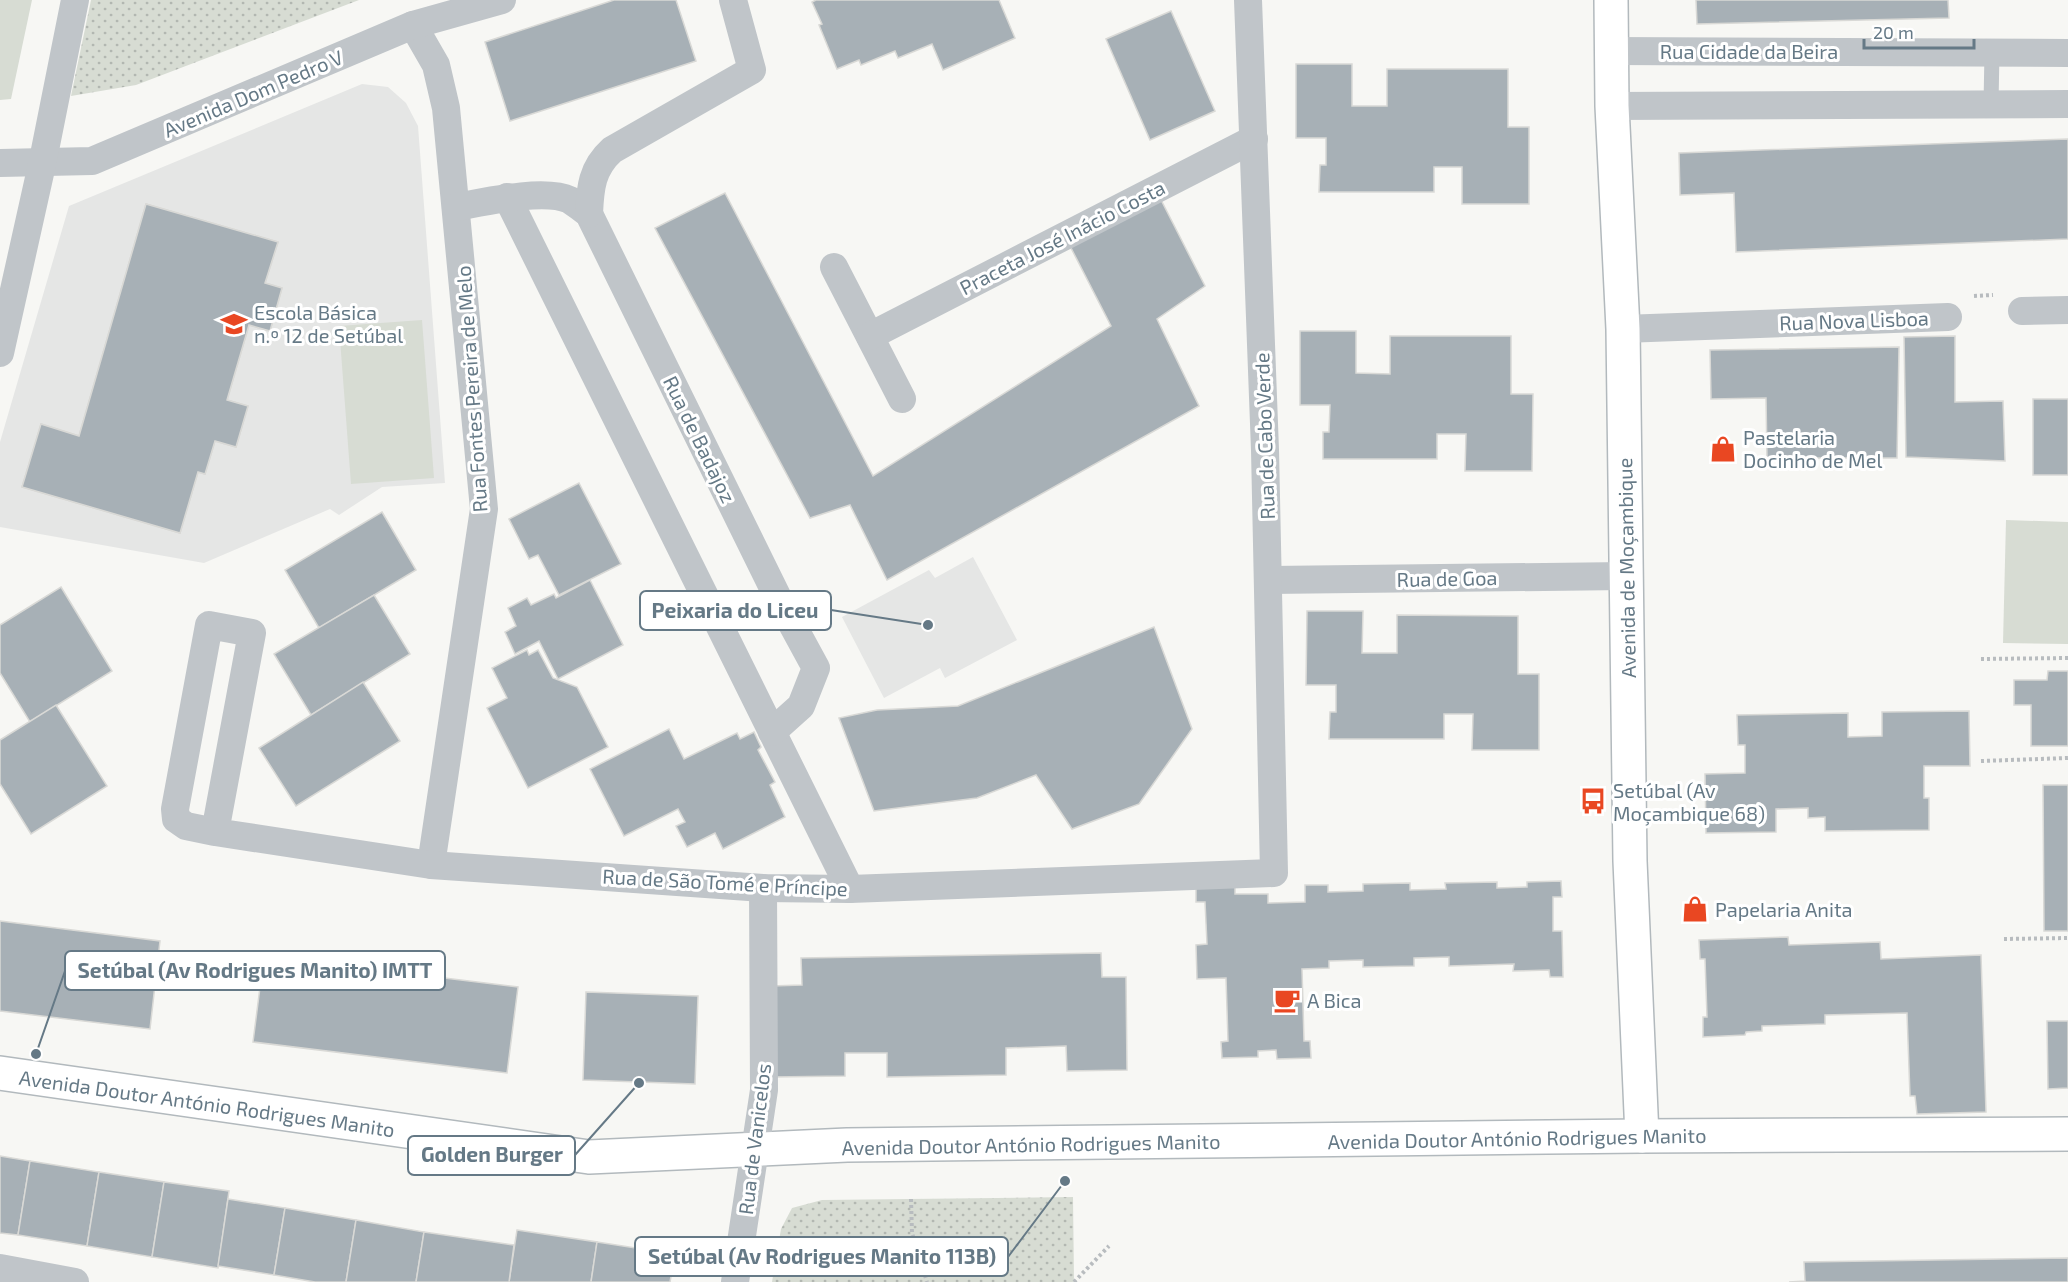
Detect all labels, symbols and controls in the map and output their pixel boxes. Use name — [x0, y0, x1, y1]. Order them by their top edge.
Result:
scale bar — [1864, 12, 1974, 50]
text: 20 m — [1873, 21, 1914, 43]
street label: Rua Cidade da Beira — [1660, 39, 1838, 63]
street label: Avenida Dom Pedro V — [160, 44, 346, 142]
street label: Praceta José Inácio Costa — [955, 175, 1169, 299]
street label: Rua Fontes Pereira de Melo — [450, 265, 492, 513]
place label: Escola Básica n.º 12 de Setúbal — [254, 300, 403, 347]
street label: Rua Nova Lisboa — [1779, 305, 1929, 335]
school or university icon: Escola Básica n.º 12 de Setúbal — [219, 309, 249, 339]
street label: Rua de Cabo Verde — [1249, 352, 1279, 520]
street label: Rua de Badajoz — [659, 372, 741, 506]
place label: Pastelaria Docinho de Mel — [1743, 425, 1882, 472]
shop icon: Pastelaria Docinho de Mel — [1708, 434, 1738, 464]
street label: Avenida de Moçambique — [1612, 458, 1641, 678]
street label: Rua de Goa — [1396, 565, 1498, 591]
callout: Peixaria do Liceu — [640, 591, 831, 630]
text: Peixaria do Liceu — [651, 597, 819, 622]
place label: Setúbal (Av Moçambique 68) — [1613, 778, 1765, 826]
bus stop icon: Setúbal (Av Moçambique 68) — [1578, 786, 1608, 816]
street label: Rua de São Tomé e Príncipe — [602, 864, 848, 900]
shop icon: Papelaria Anita — [1680, 894, 1710, 924]
place label: Papelaria Anita — [1715, 897, 1853, 921]
callout: Setúbal (Av Rodrigues Manito) IMTT — [65, 951, 445, 990]
text: Setúbal (Av Rodrigues Manito) IMTT — [77, 957, 433, 982]
cafe icon: A Bica — [1272, 985, 1302, 1015]
place label: A Bica — [1307, 988, 1362, 1012]
street label: Rua de Vanicelos — [733, 1062, 775, 1216]
street label: Avenida Doutor António Rodrigues Manito — [18, 1065, 396, 1141]
street label: Avenida Doutor António Rodrigues Manito — [1327, 1123, 1707, 1153]
street label: Avenida Doutor António Rodrigues Manito — [841, 1129, 1221, 1159]
callout: Golden Burger — [408, 1136, 575, 1175]
text: Golden Burger — [421, 1141, 563, 1166]
callout: Setúbal (Av Rodrigues Manito 113B) — [635, 1237, 1008, 1276]
text: Setúbal (Av Rodrigues Manito 113B) — [648, 1243, 996, 1268]

